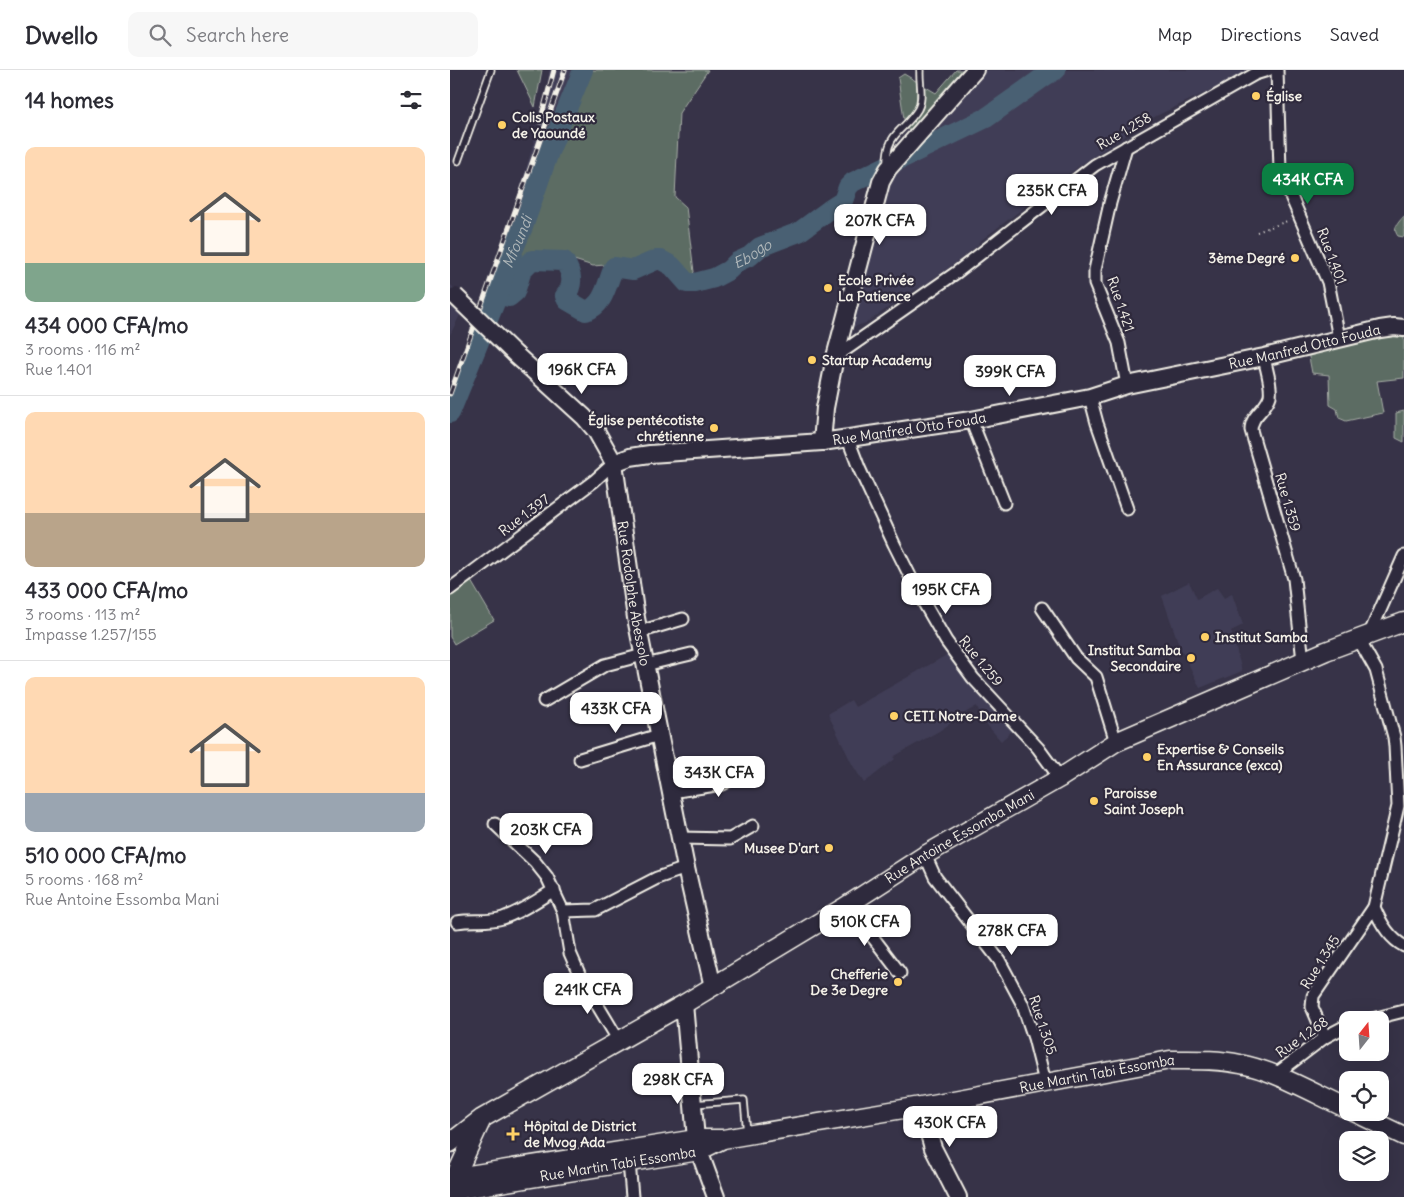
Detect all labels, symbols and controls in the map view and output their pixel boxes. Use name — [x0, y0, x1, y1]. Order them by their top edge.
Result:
search box — [128, 12, 478, 57]
text: Dwello — [25, 20, 98, 50]
icon: search — [146, 21, 174, 49]
text: Search here — [186, 23, 289, 47]
text: Map — [1157, 23, 1192, 46]
text: Directions — [1220, 23, 1302, 46]
text: Saved — [1330, 23, 1379, 46]
icon: filters — [397, 86, 425, 114]
text: 14 homes — [25, 87, 114, 114]
place label: Église — [1266, 87, 1302, 105]
marker: Église — [1250, 90, 1262, 102]
place label: Colis Postaux de Yaoundé — [512, 108, 595, 142]
street label: Rue 1.258 — [1093, 108, 1155, 154]
marker: Colis Postaux de Yaoundé — [496, 119, 508, 131]
pin: 434K CFA — [1256, 162, 1360, 205]
text: 434K CFA — [1273, 169, 1343, 189]
pin: 235K CFA — [1000, 174, 1104, 216]
icon: home — [180, 179, 270, 269]
text: 235K CFA — [1017, 180, 1087, 200]
pin: 207K CFA — [828, 204, 932, 246]
text: 207K CFA — [845, 210, 915, 230]
water label: Mfoundi — [497, 211, 536, 271]
street label: Rue 1.401 — [1313, 225, 1351, 287]
water label: Ebogo — [730, 234, 775, 272]
place label: 3ème Degré — [1208, 249, 1285, 267]
marker: 3ème Degré — [1289, 252, 1301, 264]
place label: Ecole Privée La Patience — [838, 271, 914, 305]
street label: Rue 1.421 — [1103, 274, 1139, 334]
marker: Ecole Privée La Patience — [822, 282, 834, 294]
text: 434 000 CFA/mo — [25, 312, 188, 339]
street label: Rue Manfred Otto Fouda — [1227, 320, 1382, 373]
text: 3 rooms · 116 m² — [25, 339, 141, 359]
place label: Startup Academy — [822, 351, 932, 369]
pin: 196K CFA — [530, 352, 634, 395]
marker: Startup Academy — [806, 354, 818, 366]
pin: 399K CFA — [958, 354, 1062, 397]
text: Rue 1.401 — [25, 359, 92, 379]
text: 196K CFA — [548, 359, 616, 379]
text: 399K CFA — [975, 361, 1045, 381]
street label: Rue Manfred Otto Fouda — [831, 408, 988, 449]
place label: Église pentécotiste chrétienne — [588, 411, 704, 445]
marker: Église pentécotiste chrétienne — [708, 422, 720, 434]
icon: home — [180, 445, 270, 535]
street label: Rue 1.359 — [1271, 471, 1305, 533]
street label: Rue 1.397 — [495, 490, 553, 540]
street label: Rue Rodolphe Abessolo — [613, 520, 654, 668]
pin: 195K CFA — [894, 572, 998, 615]
text: 433 000 CFA/mo — [25, 577, 188, 604]
text: 195K CFA — [912, 579, 980, 599]
text: 3 rooms · 113 m² — [25, 604, 140, 624]
text: Impasse 1.257/155 — [25, 624, 157, 644]
place label: Institut Samba — [1215, 628, 1308, 646]
marker: Institut Samba — [1199, 631, 1211, 643]
street label: Rue 1.259 — [955, 632, 1007, 690]
place label: Institut Samba Secondaire — [1088, 641, 1181, 675]
marker: Institut Samba Secondaire — [1185, 652, 1197, 664]
pin: 433K CFA — [564, 692, 668, 734]
text: 433K CFA — [581, 698, 651, 718]
place label: CETI Notre-Dame — [904, 707, 1017, 725]
icon: home — [180, 710, 270, 800]
marker: CETI Notre-Dame — [888, 710, 900, 722]
place label: Expertise & Conseils En Assurance (exca) — [1157, 740, 1285, 774]
marker: Expertise & Conseils En Assurance (exca) — [1141, 751, 1153, 763]
pin: 343K CFA — [667, 756, 771, 798]
text: 343K CFA — [684, 762, 754, 782]
place label: Paroisse Saint Joseph — [1104, 784, 1184, 818]
street label: Rue Antoine Essomba Mani — [881, 786, 1037, 888]
marker: Paroisse Saint Joseph — [1088, 795, 1100, 807]
pin: 203K CFA — [494, 812, 598, 855]
text: 203K CFA — [510, 819, 582, 839]
place label: Musee D'art — [744, 839, 819, 857]
text: 510 000 CFA/mo — [25, 842, 186, 869]
marker: Musee D'art — [823, 842, 835, 854]
text: 5 rooms · 168 m² — [25, 869, 143, 889]
text: Rue Antoine Essomba Mani — [25, 889, 219, 909]
pin: 510K CFA — [813, 904, 917, 947]
text: 510K CFA — [831, 911, 899, 931]
pin: 278K CFA — [960, 914, 1064, 956]
text: 278K CFA — [978, 920, 1046, 940]
street label: Rue 1.345 — [1296, 932, 1344, 992]
place label: Chefferie De 3e Degre — [810, 965, 888, 999]
pin: 241K CFA — [536, 972, 640, 1015]
marker: Chefferie De 3e Degre — [892, 976, 904, 988]
text: 241K CFA — [555, 979, 621, 999]
street label: Rue 1.305 — [1025, 993, 1061, 1057]
north arrow — [1339, 1011, 1389, 1061]
map controls — [1339, 1011, 1389, 1181]
street label: Rue 1.268 — [1272, 1012, 1332, 1062]
street label: Rue Martin Tabi Essomba — [1018, 1051, 1175, 1097]
pin: 298K CFA — [626, 1062, 730, 1105]
text: 298K CFA — [643, 1069, 713, 1089]
button: locate — [1339, 1071, 1389, 1121]
pin: 430K CFA — [898, 1106, 1002, 1148]
text: 430K CFA — [914, 1112, 986, 1132]
place label: Hôpital de District de Mvog Ada — [524, 1117, 636, 1151]
marker: Hôpital de District de Mvog Ada — [506, 1127, 520, 1141]
button: layers — [1339, 1131, 1389, 1181]
street label: Rue Martin Tabi Essomba — [539, 1143, 697, 1185]

